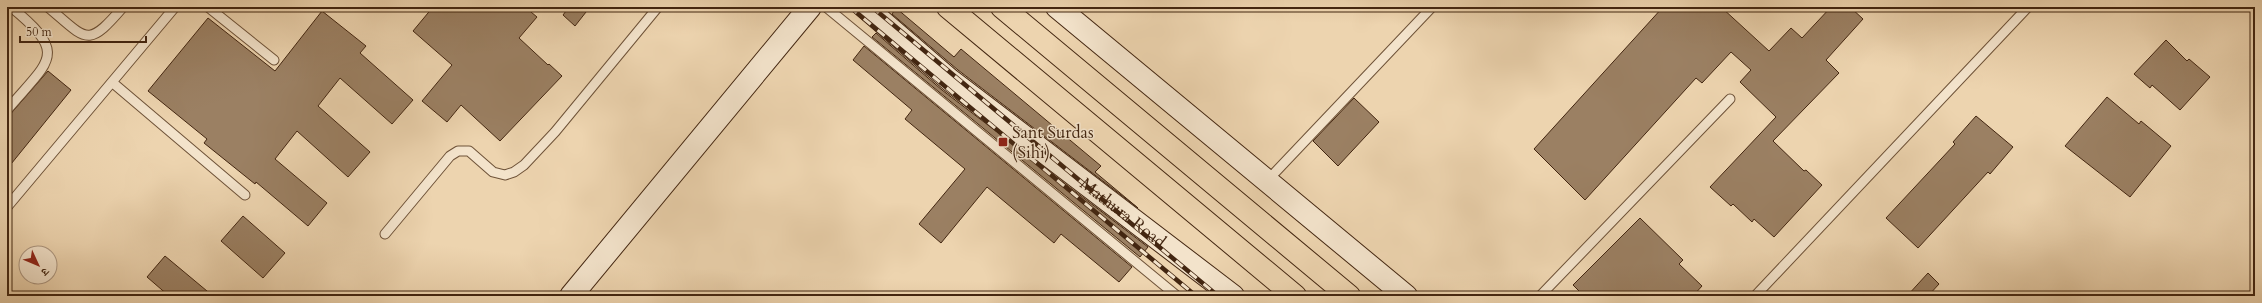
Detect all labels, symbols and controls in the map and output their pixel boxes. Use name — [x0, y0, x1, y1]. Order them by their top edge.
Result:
scale bar — [20, 18, 146, 44]
text: 50 m — [26, 24, 53, 40]
place label: Sant Surdas (Sihi) — [1012, 121, 1094, 164]
marker: Sant Surdas (Sihi) — [997, 136, 1009, 148]
street label: Mathura Road — [1075, 172, 1171, 253]
north arrow — [18, 245, 58, 285]
text: उ — [37, 264, 53, 280]

